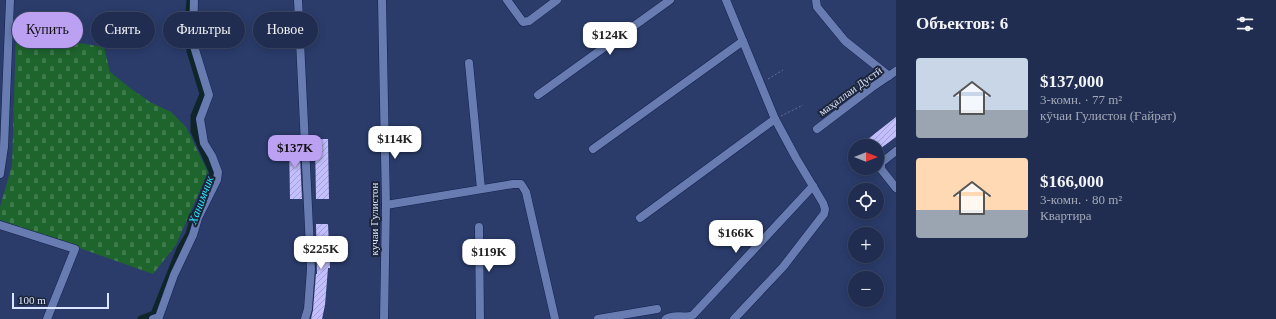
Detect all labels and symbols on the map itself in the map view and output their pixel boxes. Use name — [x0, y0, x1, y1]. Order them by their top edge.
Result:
pin: $124K — [582, 22, 638, 56]
street label: маҳаллаи Дустӣ — [816, 64, 884, 118]
pin: $114K — [367, 126, 423, 160]
pin: $137K — [267, 135, 323, 169]
north arrow — [848, 139, 884, 175]
water label: Ханимчик — [185, 174, 217, 227]
street label: кучаи Гулистон — [368, 182, 380, 256]
pin: $166K — [708, 220, 764, 254]
pin: $225K — [293, 236, 349, 270]
pin: $119K — [461, 239, 517, 273]
scale bar — [12, 291, 109, 310]

